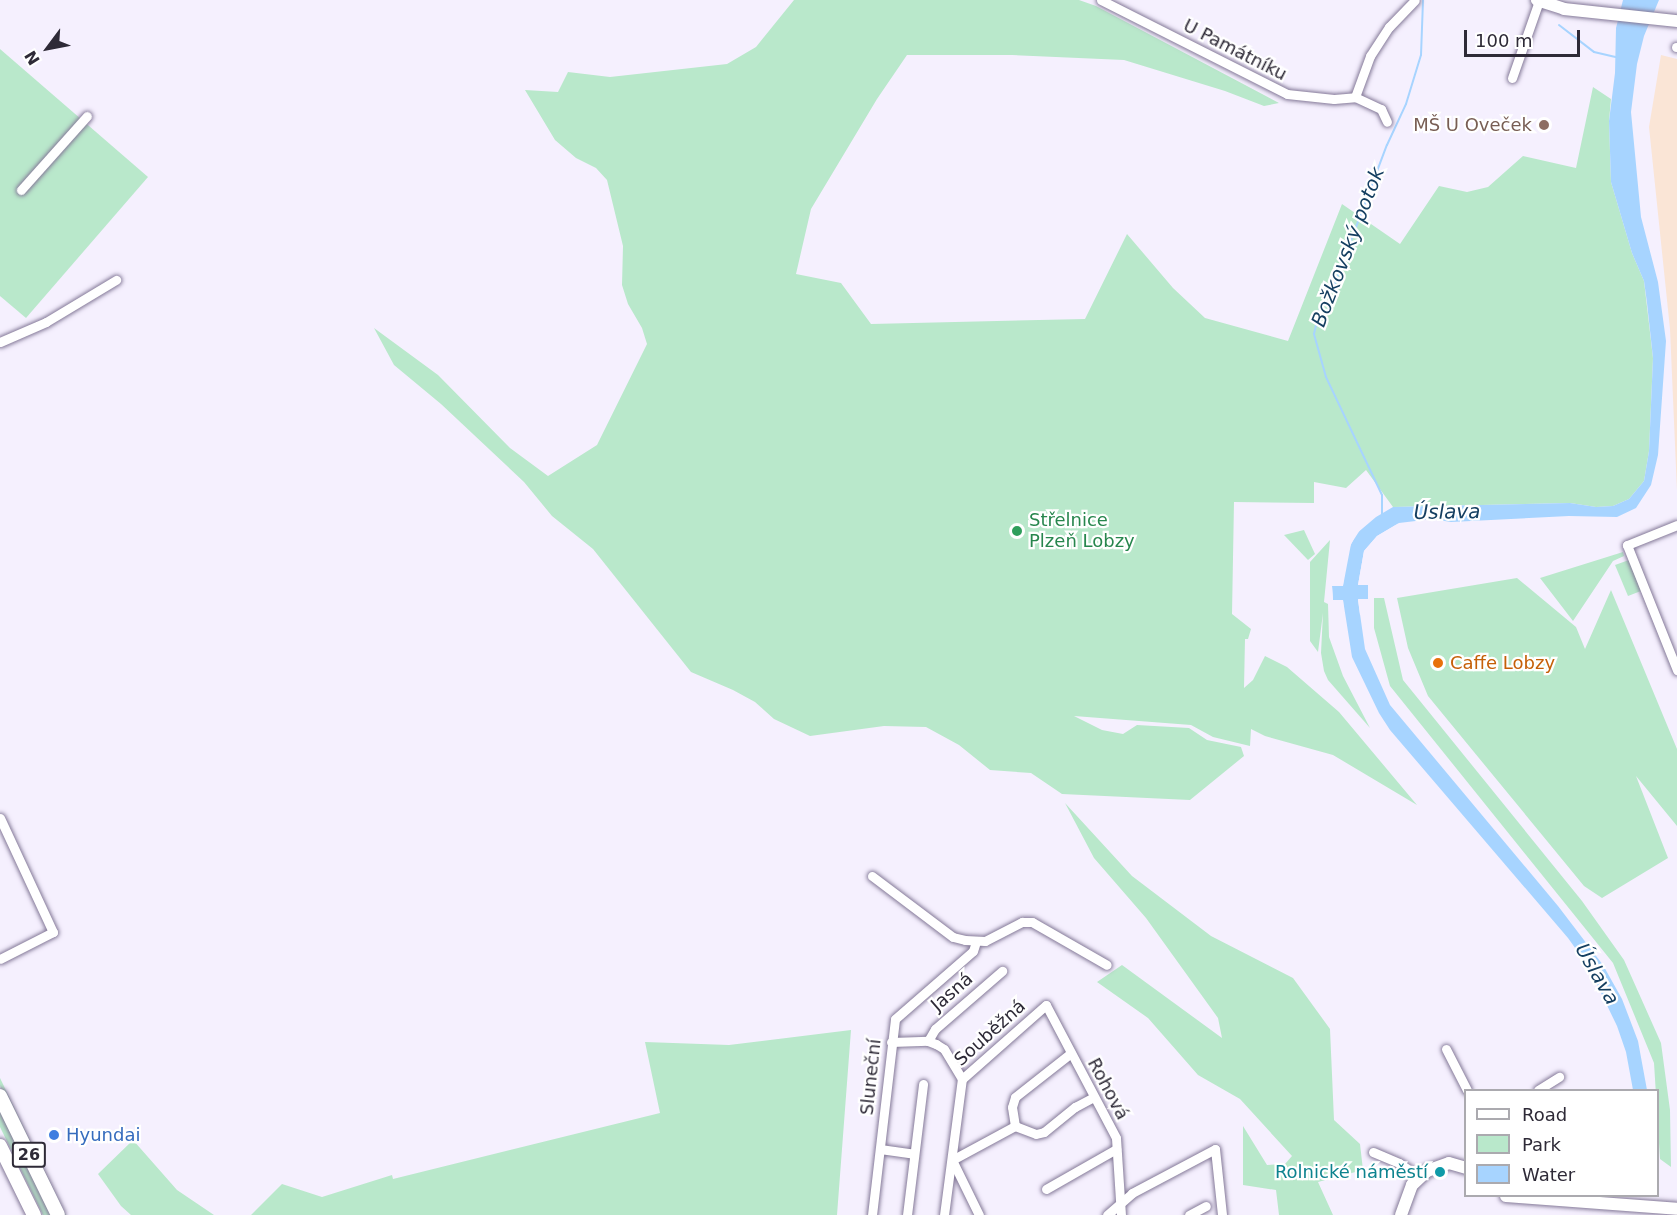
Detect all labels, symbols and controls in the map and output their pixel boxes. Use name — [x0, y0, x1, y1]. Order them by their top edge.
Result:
street label: U Památníku — [1180, 15, 1290, 85]
north arrow — [18, 18, 78, 78]
scale bar — [1467, 18, 1582, 56]
text: 100 m — [1475, 30, 1533, 51]
text: N — [21, 47, 44, 69]
place label: MŠ U Oveček — [1413, 114, 1532, 136]
marker: MŠ U Oveček — [1537, 118, 1551, 132]
water label: Božkovský potok — [1307, 164, 1389, 330]
water label: Úslava — [1413, 499, 1481, 525]
place label: Střelnice Plzeň Lobzy — [1029, 510, 1135, 552]
marker: Střelnice Plzeň Lobzy — [1010, 524, 1024, 538]
place label: Caffe Lobzy — [1450, 652, 1555, 674]
marker: Caffe Lobzy — [1431, 656, 1445, 670]
water label: Úslava — [1570, 939, 1624, 1009]
street label: Jasná — [927, 968, 977, 1016]
street label: Souběžná — [950, 995, 1030, 1071]
street label: Sluneční — [856, 1038, 886, 1116]
street label: Rohová — [1083, 1054, 1133, 1124]
legend — [1464, 1089, 1659, 1197]
text: Road — [1522, 1104, 1567, 1125]
place label: Hyundai — [66, 1124, 140, 1146]
marker: Hyundai — [47, 1128, 61, 1142]
text: Park — [1522, 1134, 1561, 1155]
road number: 26 — [11, 1142, 47, 1168]
place label: Rolnické náměstí — [1275, 1161, 1428, 1183]
text: Water — [1522, 1164, 1575, 1185]
marker: Rolnické náměstí — [1433, 1165, 1447, 1179]

